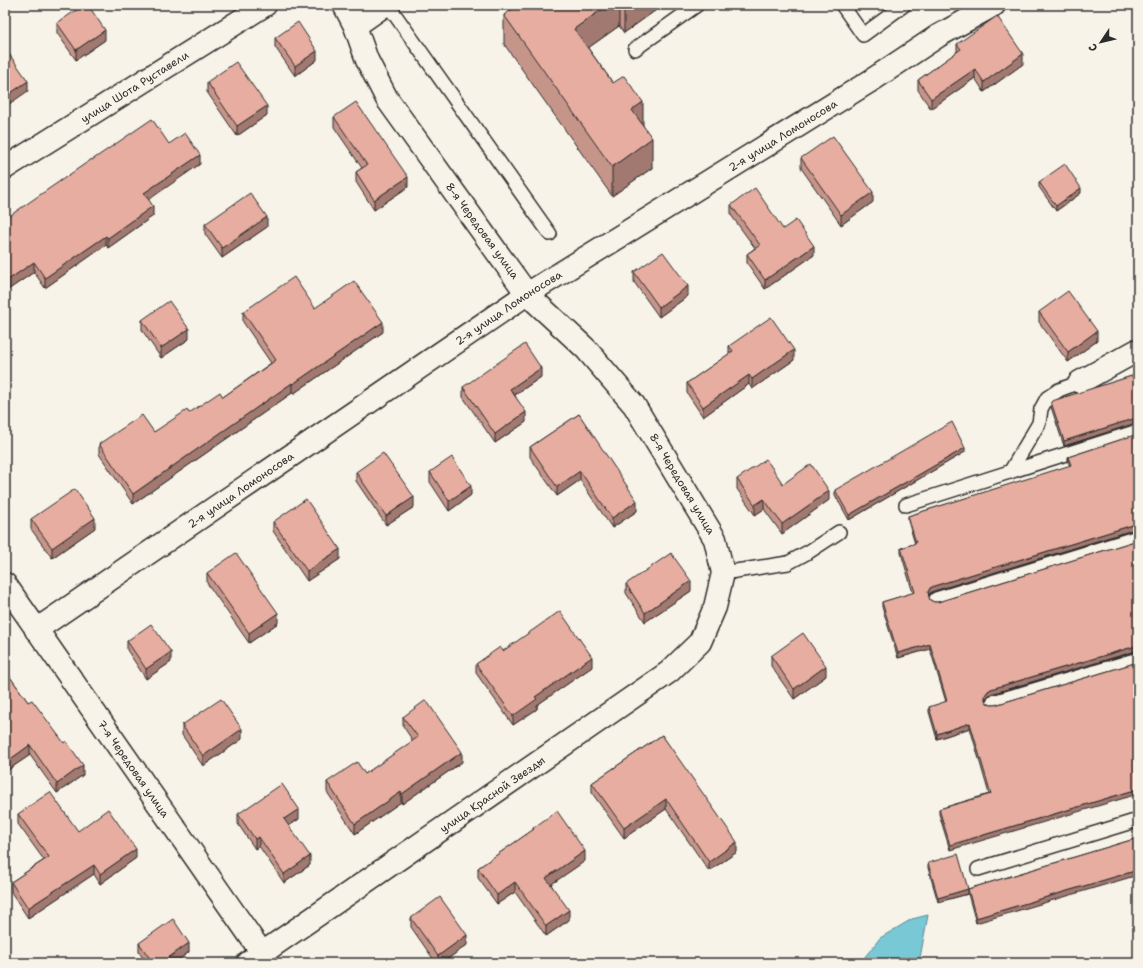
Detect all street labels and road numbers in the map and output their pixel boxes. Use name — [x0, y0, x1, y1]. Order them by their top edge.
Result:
street label: улица Шота Руставели — [78, 47, 191, 126]
street label: 2-я улица Ломоносова — [726, 96, 840, 175]
street label: 8-я Чередовая улица — [442, 180, 522, 282]
street label: 2-я улица Ломоносова — [452, 267, 565, 348]
street label: 8-я Чередовая улица — [646, 431, 718, 538]
street label: 2-я улица Ломоносова — [185, 448, 297, 531]
street label: 7-я Чередовая улица — [94, 717, 173, 820]
street label: улица Красной Звезды — [437, 752, 548, 836]

